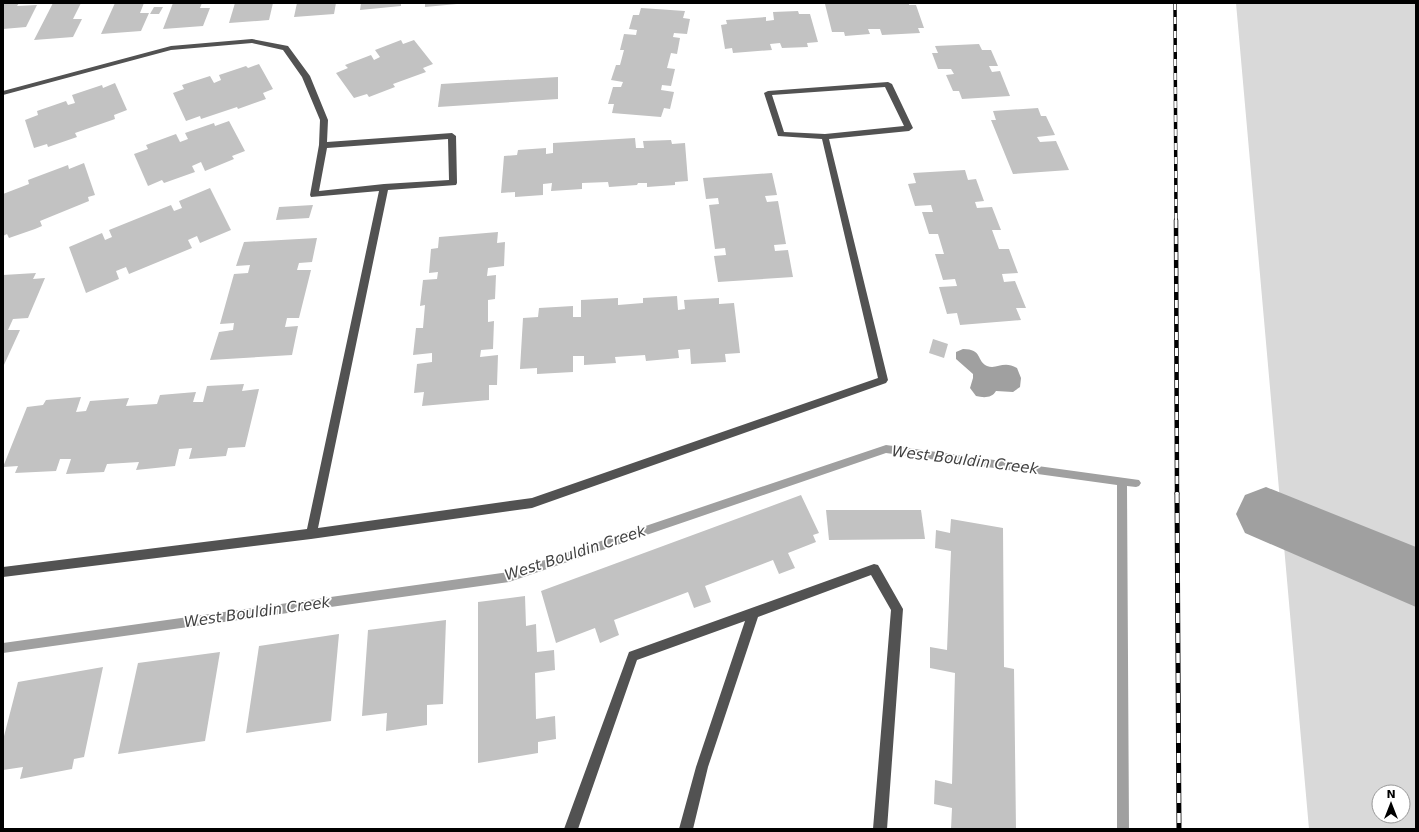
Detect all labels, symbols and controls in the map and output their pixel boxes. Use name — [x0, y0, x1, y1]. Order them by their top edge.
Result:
water label: West Bouldin Creek — [891, 442, 1041, 478]
water label: West Bouldin Creek — [502, 521, 649, 584]
water label: West Bouldin Creek — [183, 593, 333, 631]
north arrow — [1371, 784, 1411, 824]
text: N — [1386, 788, 1396, 801]

